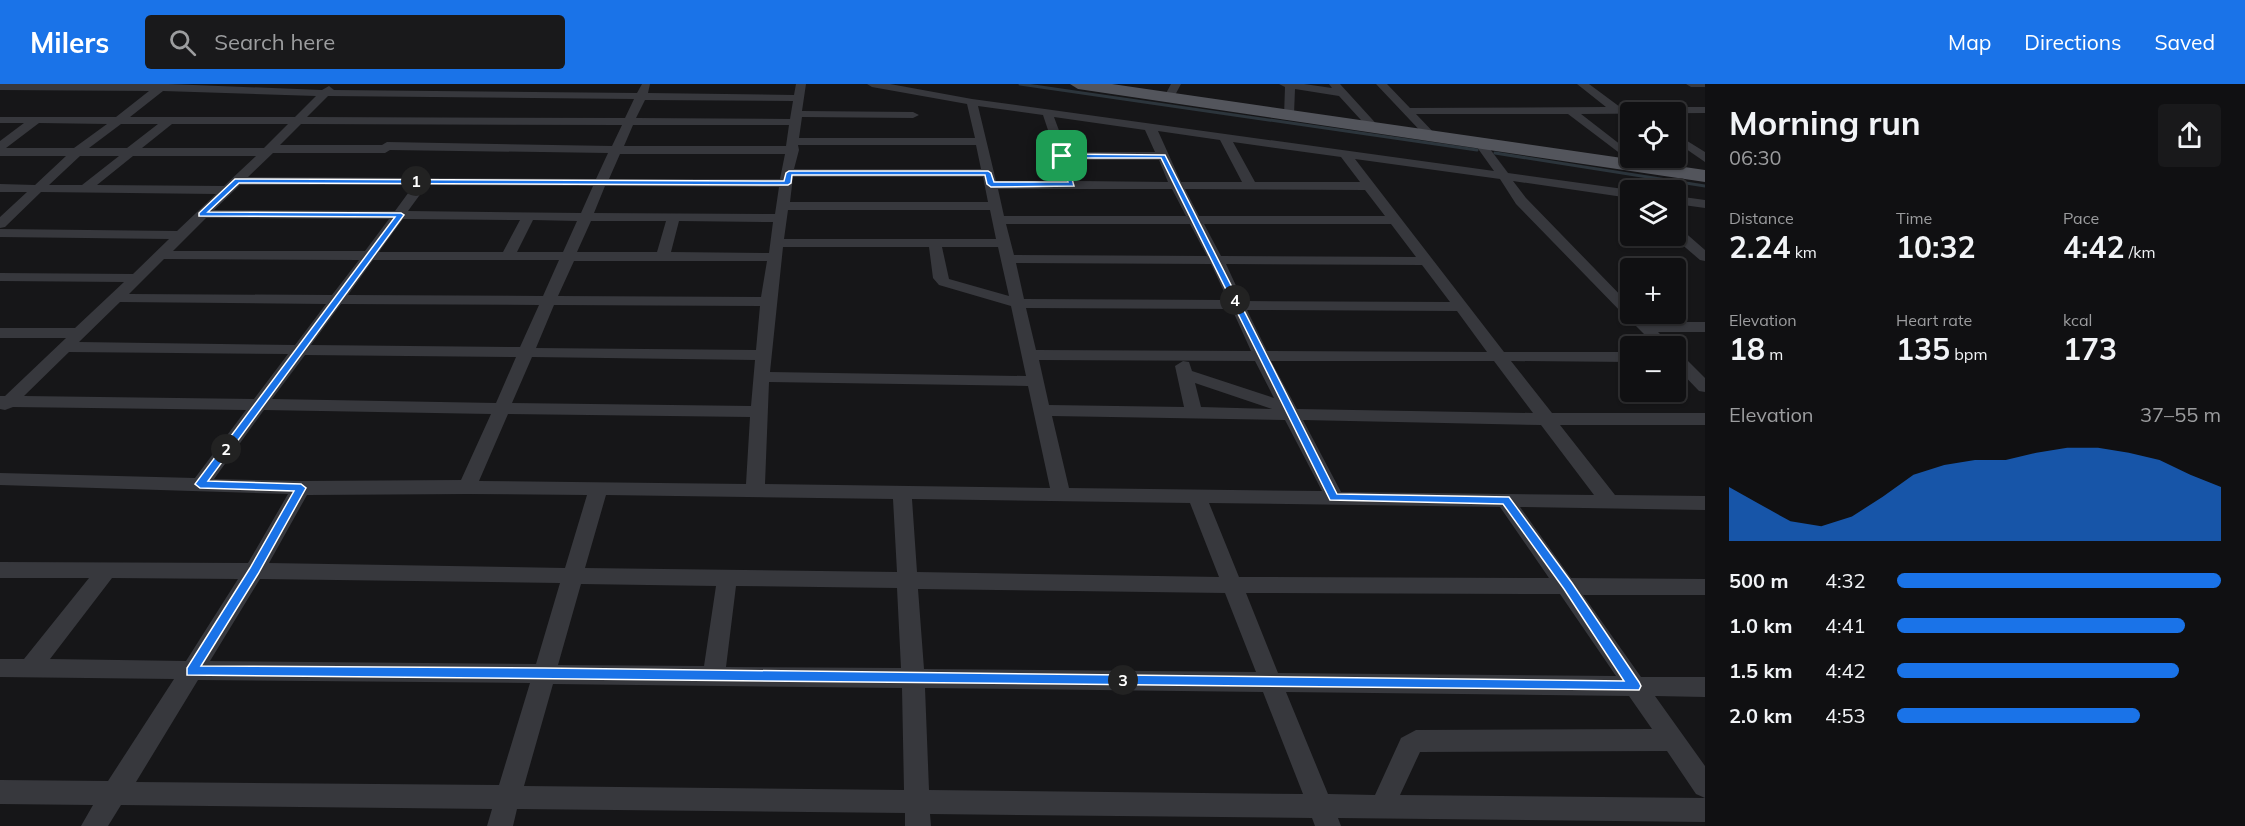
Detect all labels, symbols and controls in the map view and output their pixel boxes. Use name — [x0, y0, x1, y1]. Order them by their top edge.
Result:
search box — [145, 15, 565, 69]
text: Milers — [30, 25, 109, 60]
icon: search — [166, 26, 199, 59]
text: Search here — [214, 28, 335, 56]
text: Map — [1948, 29, 1991, 55]
text: Directions — [2024, 29, 2121, 55]
text: Saved — [2154, 29, 2215, 55]
map controls — [1620, 102, 1686, 402]
button: locate — [1620, 102, 1686, 168]
text: Morning run — [1729, 102, 1921, 143]
button: share — [2158, 104, 2221, 167]
pin — [1036, 130, 1087, 181]
icon: arrive — [1045, 139, 1078, 172]
text: 06:30 — [1729, 145, 1782, 170]
pin: 1 — [401, 166, 431, 196]
text: 1 — [411, 171, 421, 191]
button: layers — [1620, 180, 1686, 246]
text: Distance — [1729, 208, 1794, 228]
text: Time — [1896, 208, 1932, 228]
text: Pace — [2063, 208, 2099, 228]
text: 2.24 — [1729, 228, 1790, 266]
text: 10:32 — [1896, 228, 1975, 266]
text: 4:42 — [2063, 228, 2124, 266]
text: km — [1790, 242, 1817, 262]
text: /km — [2124, 242, 2155, 262]
button: + — [1620, 258, 1686, 324]
pin: 4 — [1220, 285, 1250, 315]
text: 4 — [1230, 290, 1240, 310]
text: Elevation — [1729, 310, 1797, 330]
text: Heart rate — [1896, 310, 1972, 330]
text: kcal — [2063, 310, 2092, 330]
text: 18 — [1729, 330, 1765, 368]
text: 135 — [1896, 330, 1950, 368]
text: 173 — [2063, 330, 2117, 368]
button: − — [1620, 336, 1686, 402]
text: m — [1765, 344, 1783, 364]
text: bpm — [1950, 344, 1987, 364]
text: Elevation — [1729, 402, 1814, 427]
text: 37–55 m — [2140, 402, 2221, 427]
pin: 2 — [211, 434, 241, 464]
text: 2 — [221, 439, 231, 459]
text: 500 m — [1729, 568, 1788, 593]
text: 4:32 — [1825, 568, 1866, 593]
text: 1.0 km — [1729, 613, 1792, 638]
text: 4:41 — [1825, 613, 1866, 638]
text: 1.5 km — [1729, 658, 1792, 683]
text: 4:42 — [1825, 658, 1866, 683]
pin: 3 — [1108, 665, 1138, 695]
text: 3 — [1118, 670, 1128, 690]
text: 2.0 km — [1729, 703, 1792, 728]
text: 4:53 — [1825, 703, 1866, 728]

